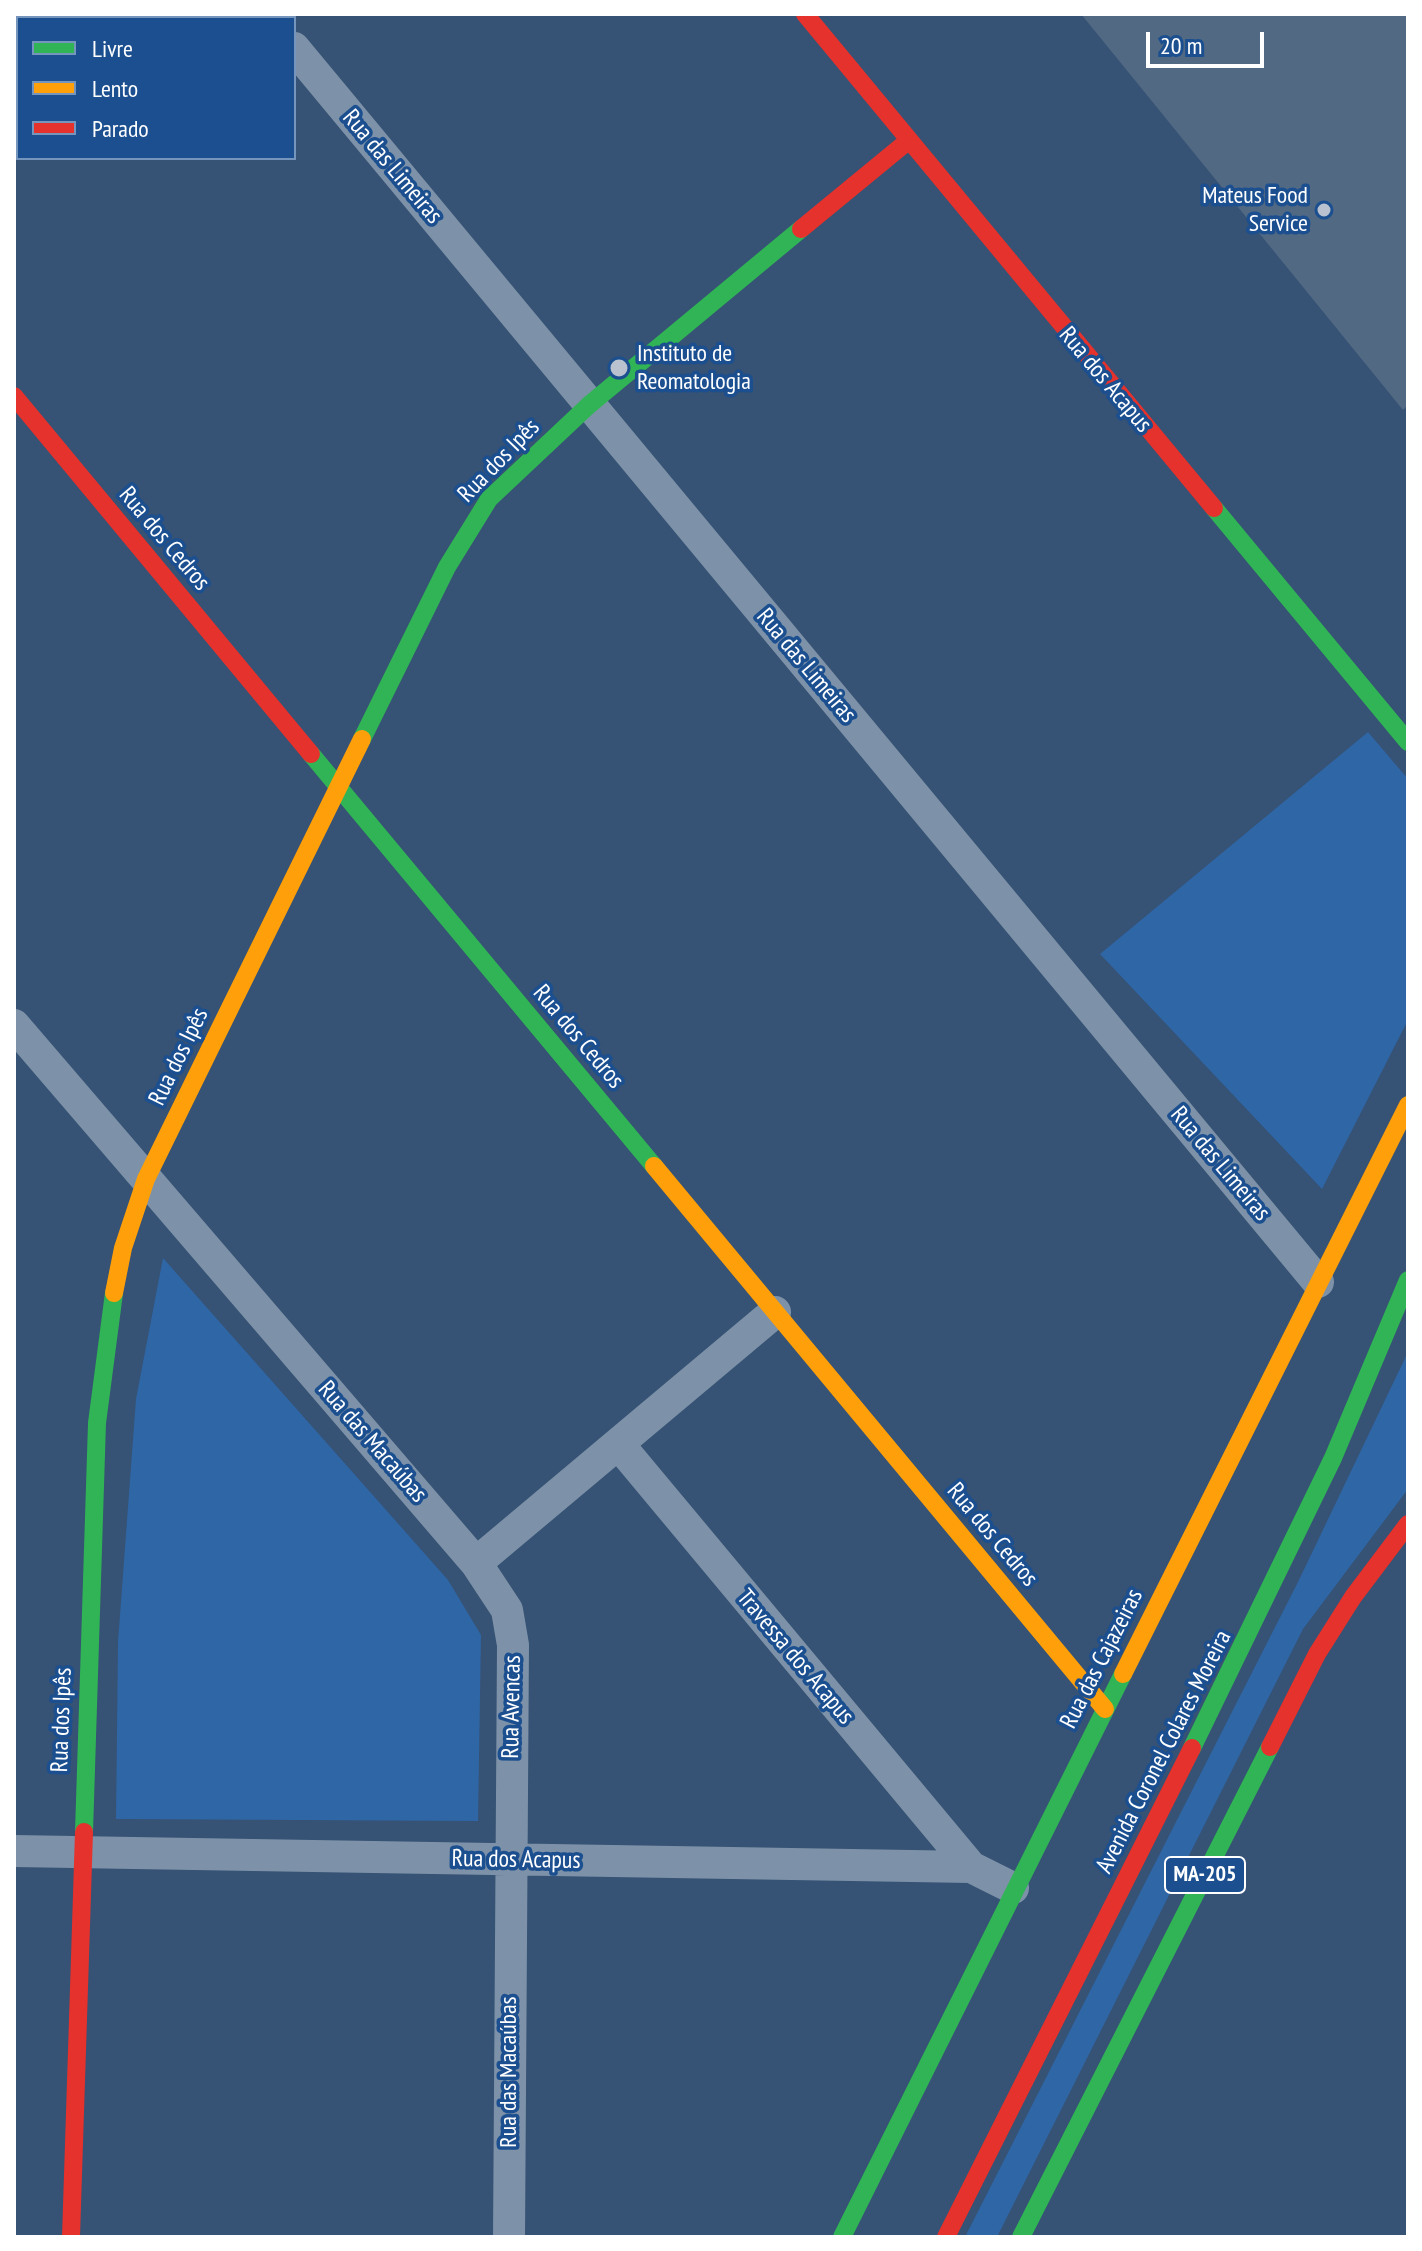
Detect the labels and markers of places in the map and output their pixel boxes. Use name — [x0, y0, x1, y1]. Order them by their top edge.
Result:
place label: Mateus Food Service — [1202, 182, 1308, 238]
marker: Mateus Food Service — [1315, 201, 1333, 219]
place label: Instituto de Reomatologia — [637, 340, 751, 396]
marker: Instituto de Reomatologia — [608, 357, 630, 379]

